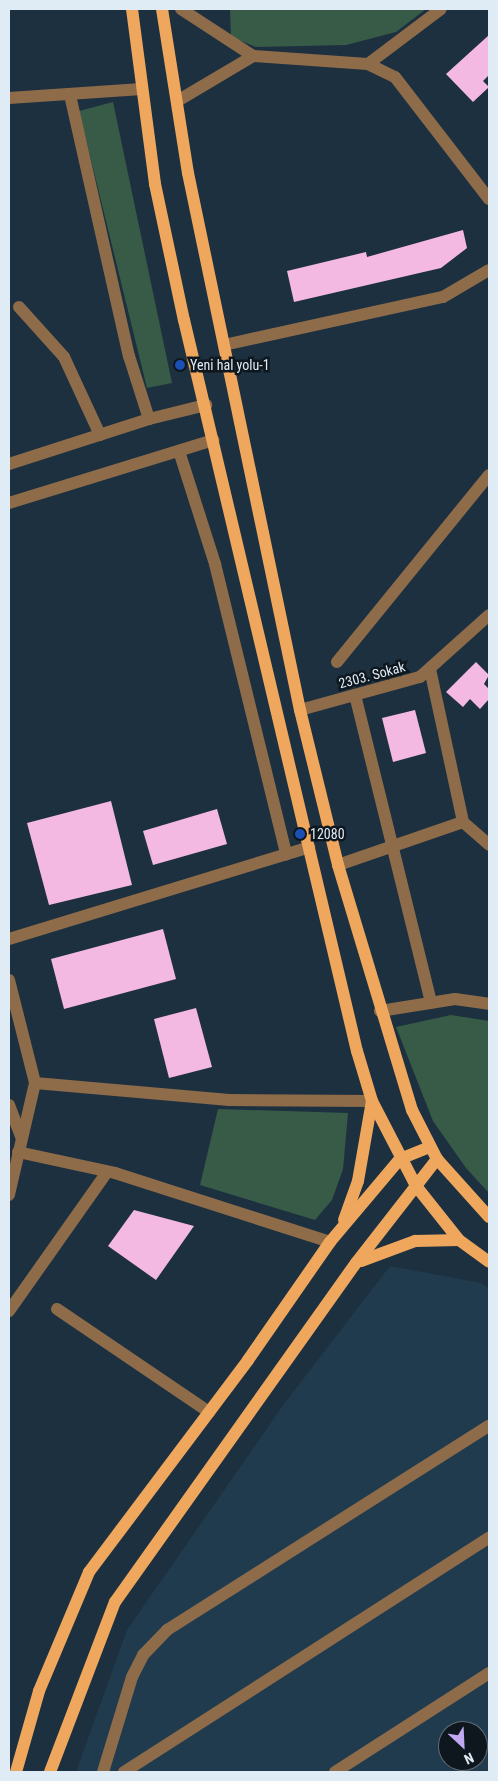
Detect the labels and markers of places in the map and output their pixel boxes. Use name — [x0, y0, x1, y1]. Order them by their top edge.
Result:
place label: Yeni hal yolu-1 — [190, 357, 270, 373]
marker: Yeni hal yolu-1 — [174, 359, 186, 371]
place label: 12080 — [310, 826, 345, 842]
marker: 12080 — [294, 828, 306, 840]

